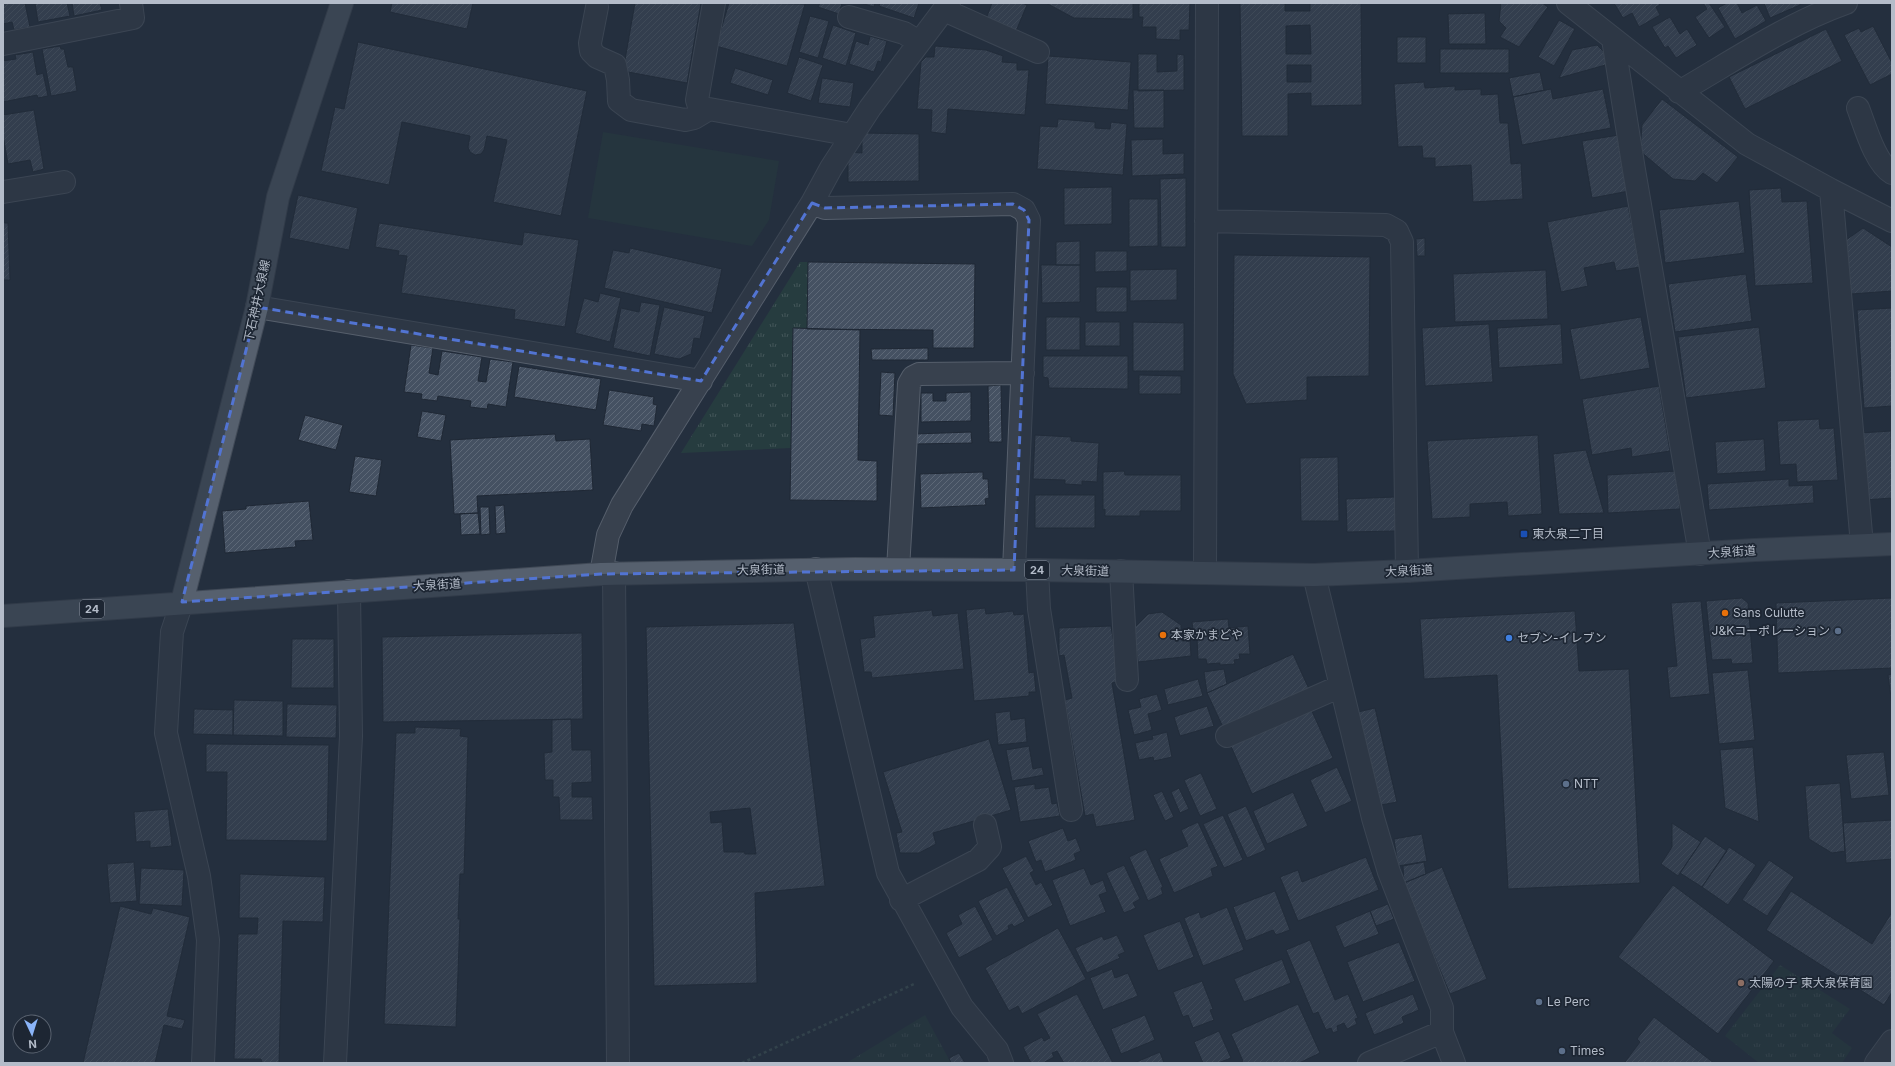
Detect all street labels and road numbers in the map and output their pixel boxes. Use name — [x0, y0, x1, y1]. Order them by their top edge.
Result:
street label: 下石神井大泉線 — [240, 258, 273, 344]
street label: 大泉街道 — [1707, 542, 1756, 561]
road number: 24 — [1025, 561, 1049, 579]
street label: 大泉街道 — [737, 562, 785, 577]
street label: 大泉街道 — [1385, 562, 1433, 579]
street label: 大泉街道 — [1061, 563, 1109, 578]
street label: 大泉街道 — [412, 575, 461, 594]
road number: 24 — [80, 600, 104, 618]

